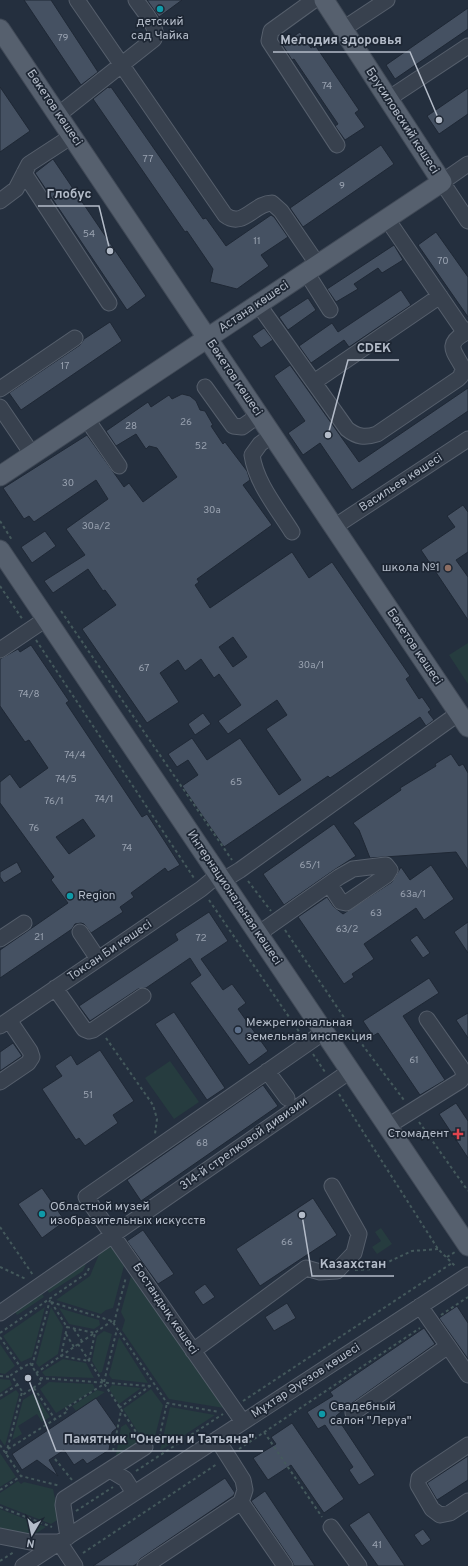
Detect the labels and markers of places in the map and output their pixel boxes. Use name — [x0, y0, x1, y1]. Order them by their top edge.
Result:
marker: детский сад Чайка — [155, 4, 165, 14]
place label: детский сад Чайка — [131, 14, 189, 44]
callout: Мелодия здоровья — [273, 27, 410, 52]
callout: Глобус — [38, 181, 99, 206]
callout: CDEK — [348, 335, 399, 360]
place label: школа №1 — [382, 560, 440, 576]
marker: школа №1 — [443, 563, 453, 573]
place label: Region — [78, 888, 116, 904]
marker: Region — [65, 891, 75, 901]
place label: Межрегиональная земельная инспекция — [246, 1015, 372, 1045]
marker: Межрегиональная земельная инспекция — [233, 1025, 243, 1035]
place label: Стомадент — [387, 1126, 450, 1142]
marker: Стомадент — [452, 1128, 464, 1140]
place label: Областной музей изобразительных искусств — [50, 1199, 206, 1229]
marker: Областной музей изобразительных искусств — [37, 1209, 47, 1219]
callout: Казахстан — [312, 1251, 394, 1276]
place label: Свадебный салон "Леруа" — [330, 1399, 412, 1429]
marker: Свадебный салон "Леруа" — [317, 1409, 327, 1419]
callout: Памятник "Онегин и Татьяна" — [56, 1426, 263, 1451]

